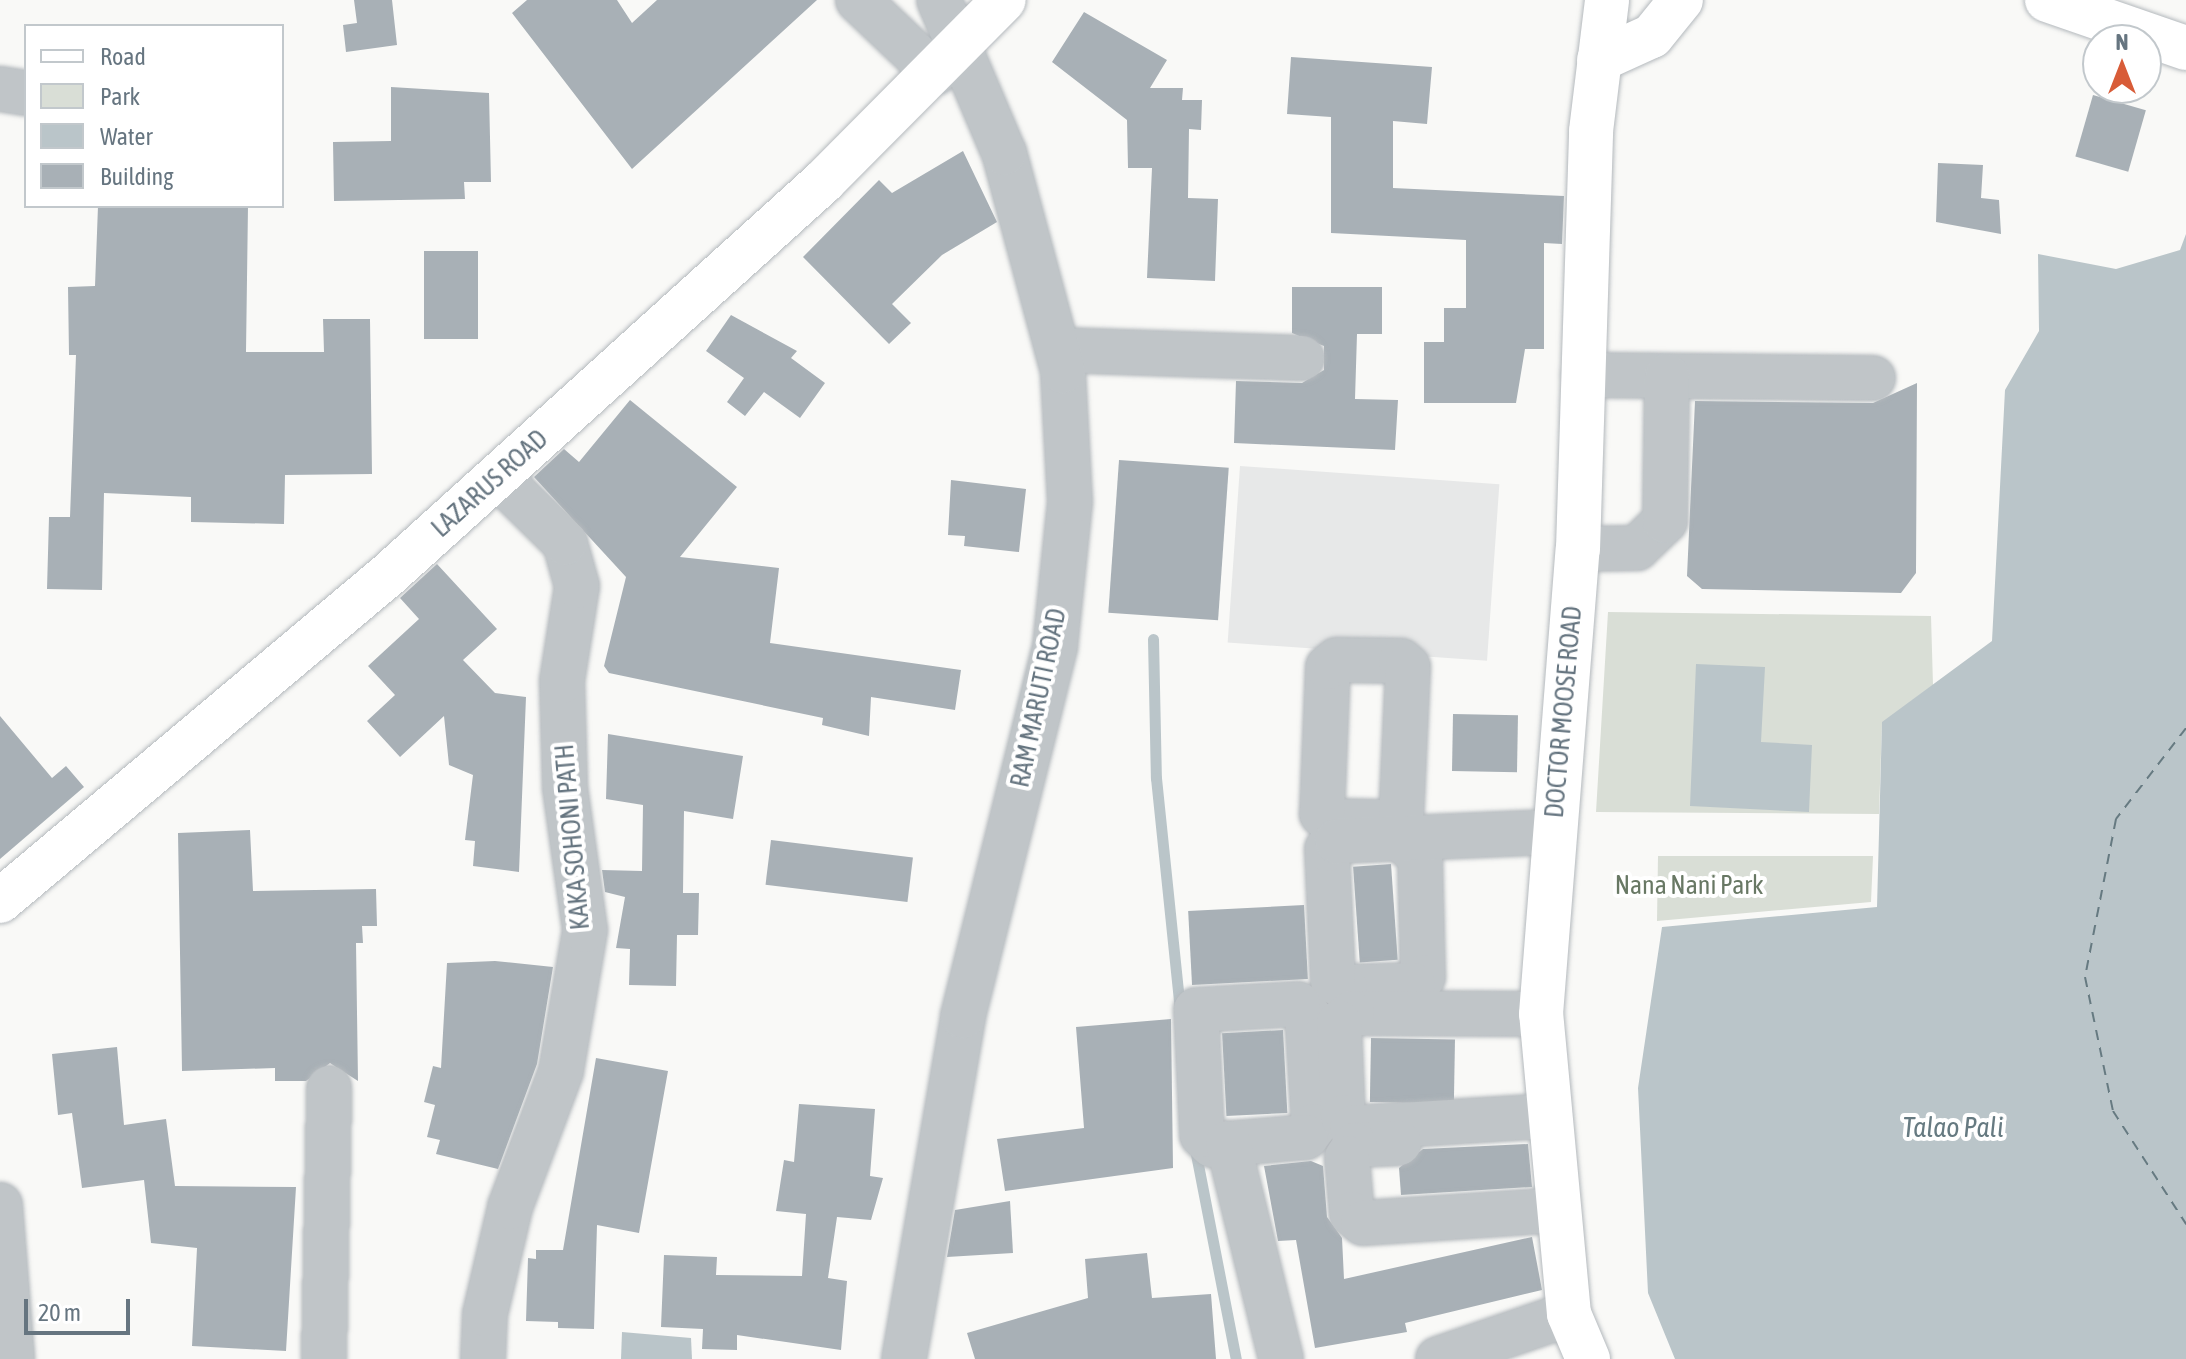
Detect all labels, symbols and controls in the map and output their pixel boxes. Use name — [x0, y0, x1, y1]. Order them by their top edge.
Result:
legend — [24, 24, 284, 208]
north arrow — [2082, 24, 2162, 104]
text: N — [2116, 29, 2128, 55]
text: Road — [100, 43, 146, 70]
text: Park — [100, 83, 140, 110]
text: Water — [100, 123, 153, 150]
text: Building — [100, 163, 173, 190]
street label: LAZARUS ROAD — [426, 424, 554, 544]
street label: DOCTOR MOOSE ROAD — [1539, 605, 1589, 819]
street label: RAM MARUTI ROAD — [1005, 606, 1073, 790]
street label: KAKA SOHONI PATH — [549, 743, 597, 931]
park label: Nana Nani Park — [1615, 870, 1763, 902]
water label: Talao Pali — [1903, 1110, 2003, 1144]
scale bar — [28, 1283, 134, 1333]
text: 20 m — [38, 1299, 81, 1326]

